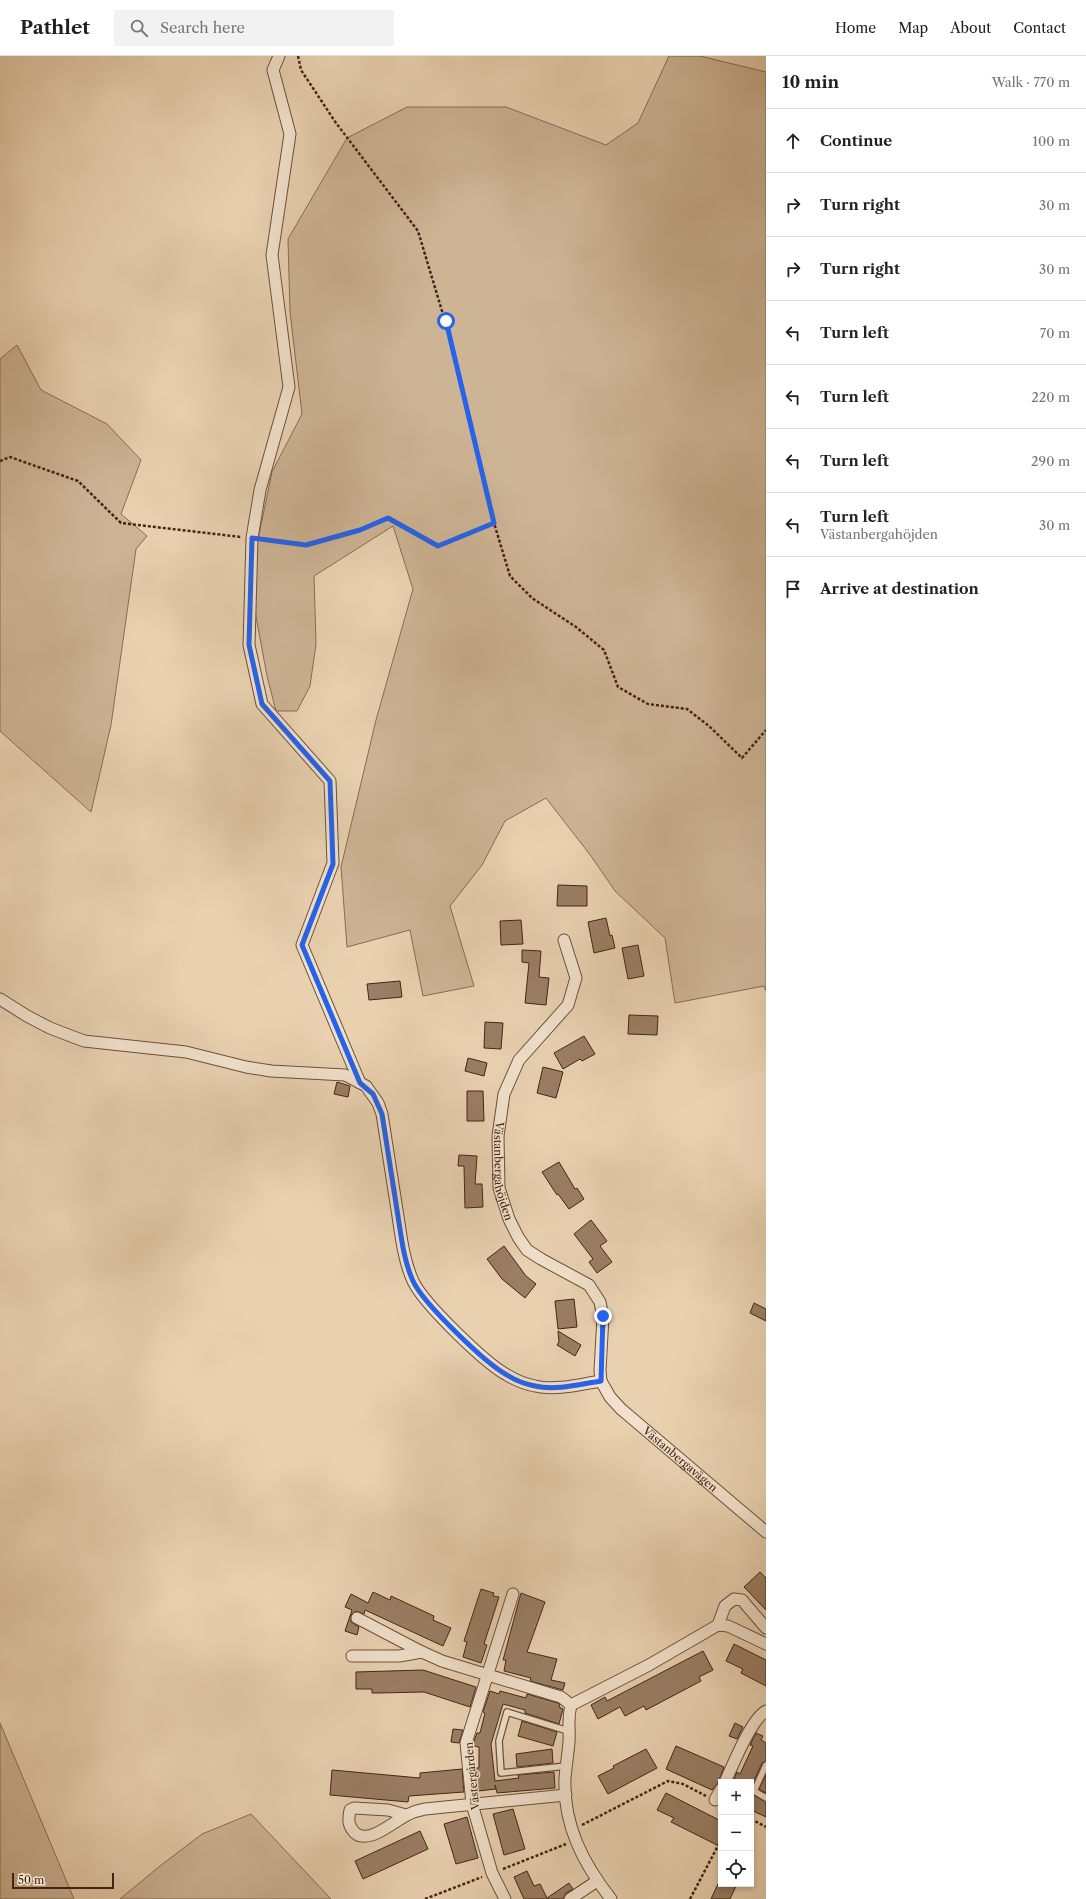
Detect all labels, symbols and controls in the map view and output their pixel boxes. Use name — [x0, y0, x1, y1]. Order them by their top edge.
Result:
search box — [114, 10, 394, 46]
text: Pathlet — [20, 16, 90, 39]
icon: search — [128, 17, 150, 39]
text: Search here — [160, 18, 245, 37]
text: Home — [835, 19, 876, 37]
text: Map — [898, 19, 928, 37]
text: About — [950, 19, 991, 37]
text: Contact — [1013, 19, 1066, 37]
text: 10 min — [782, 72, 839, 92]
text: Walk · 770 m — [992, 74, 1070, 90]
icon: ahead — [782, 130, 804, 152]
text: Continue — [820, 131, 892, 150]
text: 100 m — [1032, 133, 1070, 149]
icon: right — [782, 194, 804, 216]
text: Turn right — [820, 195, 900, 214]
text: 30 m — [1039, 197, 1070, 213]
icon: right — [782, 258, 804, 280]
text: Turn right — [820, 259, 900, 278]
text: 30 m — [1039, 261, 1070, 277]
route start — [437, 312, 455, 330]
icon: left — [782, 322, 804, 344]
text: Turn left — [820, 323, 889, 342]
text: 70 m — [1040, 325, 1070, 341]
icon: left — [782, 386, 804, 408]
text: Turn left — [820, 387, 889, 406]
text: 220 m — [1031, 389, 1070, 405]
icon: left — [782, 450, 804, 472]
text: Turn left — [820, 451, 889, 470]
text: 290 m — [1031, 453, 1070, 469]
text: Turn left — [820, 507, 889, 526]
icon: left — [782, 514, 804, 536]
text: 30 m — [1039, 517, 1070, 533]
text: Västanbergahöjden — [820, 526, 938, 542]
icon: arrive — [782, 578, 804, 600]
text: Arrive at destination — [820, 579, 979, 598]
street label: Västanbergahöjden — [491, 1120, 516, 1222]
route end — [594, 1307, 612, 1325]
street label: Västanbergavägen — [639, 1423, 720, 1495]
street label: Västergården — [461, 1741, 483, 1812]
map controls — [718, 1779, 754, 1887]
button: + — [718, 1779, 754, 1815]
button: − — [718, 1815, 754, 1851]
button: locate — [718, 1851, 754, 1887]
scale bar — [12, 1871, 114, 1890]
text: 50 m — [18, 1873, 44, 1887]

